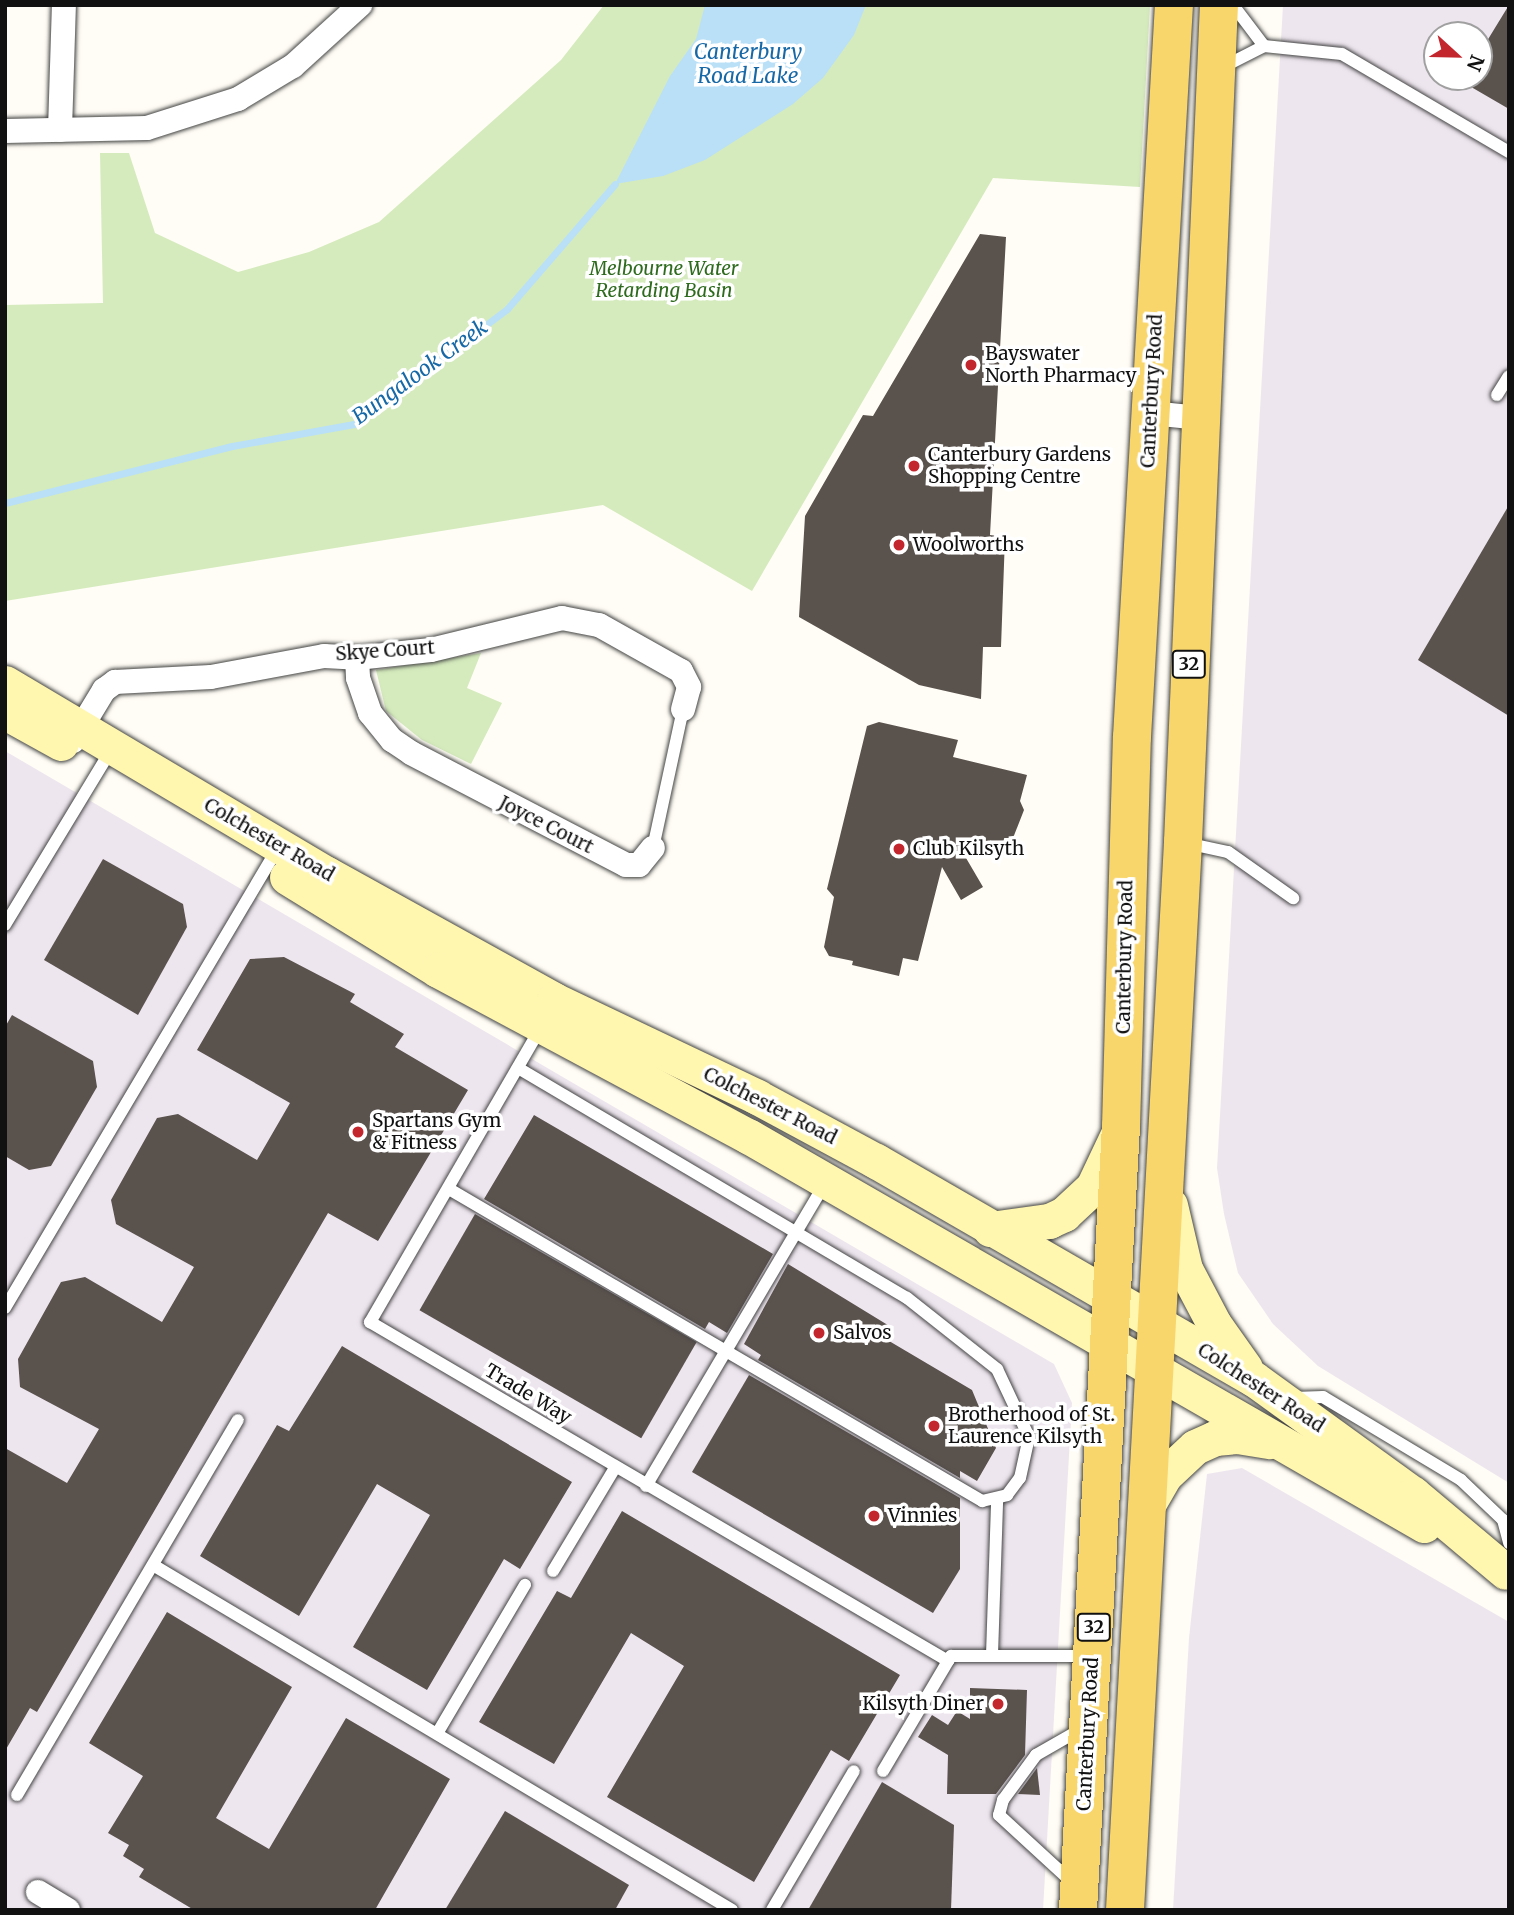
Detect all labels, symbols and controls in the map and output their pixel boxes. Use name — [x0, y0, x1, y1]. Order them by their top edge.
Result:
north arrow — [1423, 21, 1493, 91]
water label: Canterbury Road Lake — [694, 39, 802, 89]
text: N — [1462, 52, 1490, 75]
park label: Melbourne Water Retarding Basin — [589, 258, 739, 302]
street label: Canterbury Road — [1137, 314, 1167, 468]
water label: Bungalook Creek — [348, 315, 492, 429]
place label: Bayswater North Pharmacy — [985, 343, 1137, 387]
marker: Bayswater North Pharmacy — [963, 357, 979, 373]
place label: Canterbury Gardens Shopping Centre — [928, 444, 1111, 488]
marker: Canterbury Gardens Shopping Centre — [906, 458, 922, 474]
place label: Woolworths — [913, 534, 1024, 556]
marker: Woolworths — [891, 537, 907, 553]
street label: Skye Court — [335, 636, 435, 666]
road number: 32 — [1172, 650, 1206, 678]
street label: Joyce Court — [495, 791, 597, 859]
street label: Colchester Road — [200, 794, 338, 886]
place label: Club Kilsyth — [913, 838, 1024, 860]
marker: Club Kilsyth — [891, 841, 907, 857]
street label: Canterbury Road — [1112, 880, 1138, 1034]
street label: Colchester Road — [700, 1063, 840, 1149]
place label: Spartans Gym & Fitness — [372, 1110, 501, 1154]
marker: Spartans Gym & Fitness — [350, 1124, 366, 1140]
place label: Salvos — [833, 1322, 892, 1344]
marker: Salvos — [811, 1325, 827, 1341]
street label: Colchester Road — [1193, 1339, 1329, 1437]
street label: Trade Way — [481, 1359, 575, 1429]
place label: Brotherhood of St. Laurence Kilsyth — [948, 1404, 1115, 1448]
marker: Brotherhood of St. Laurence Kilsyth — [926, 1418, 942, 1434]
place label: Vinnies — [888, 1505, 957, 1527]
marker: Vinnies — [866, 1508, 882, 1524]
road number: 32 — [1076, 1612, 1112, 1642]
street label: Canterbury Road — [1073, 1657, 1103, 1811]
place label: Kilsyth Diner — [862, 1693, 984, 1715]
marker: Kilsyth Diner — [990, 1696, 1006, 1712]

